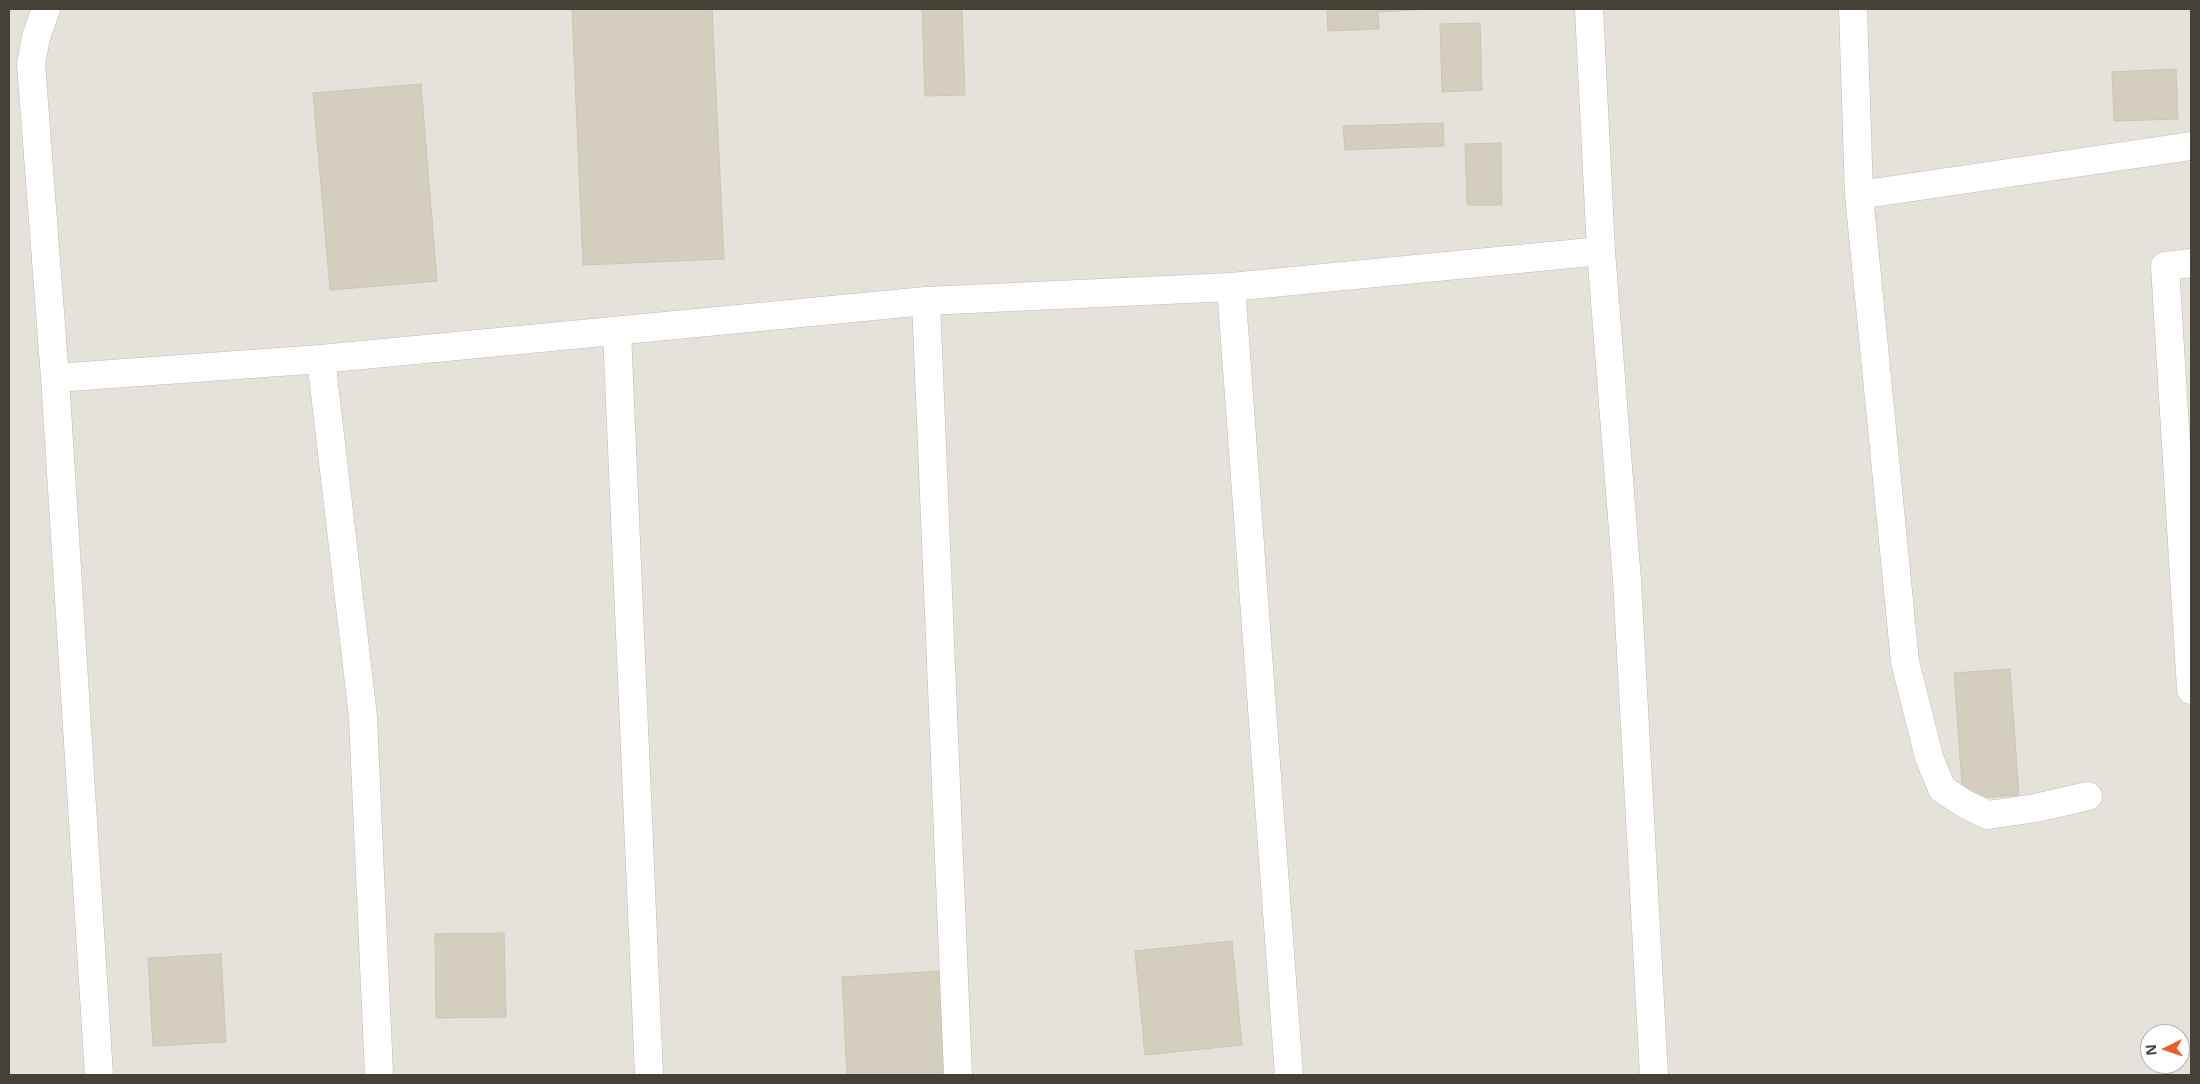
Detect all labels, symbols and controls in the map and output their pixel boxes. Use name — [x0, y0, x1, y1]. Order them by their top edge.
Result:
north arrow — [2140, 1024, 2190, 1074]
text: N — [2141, 1044, 2160, 1056]

